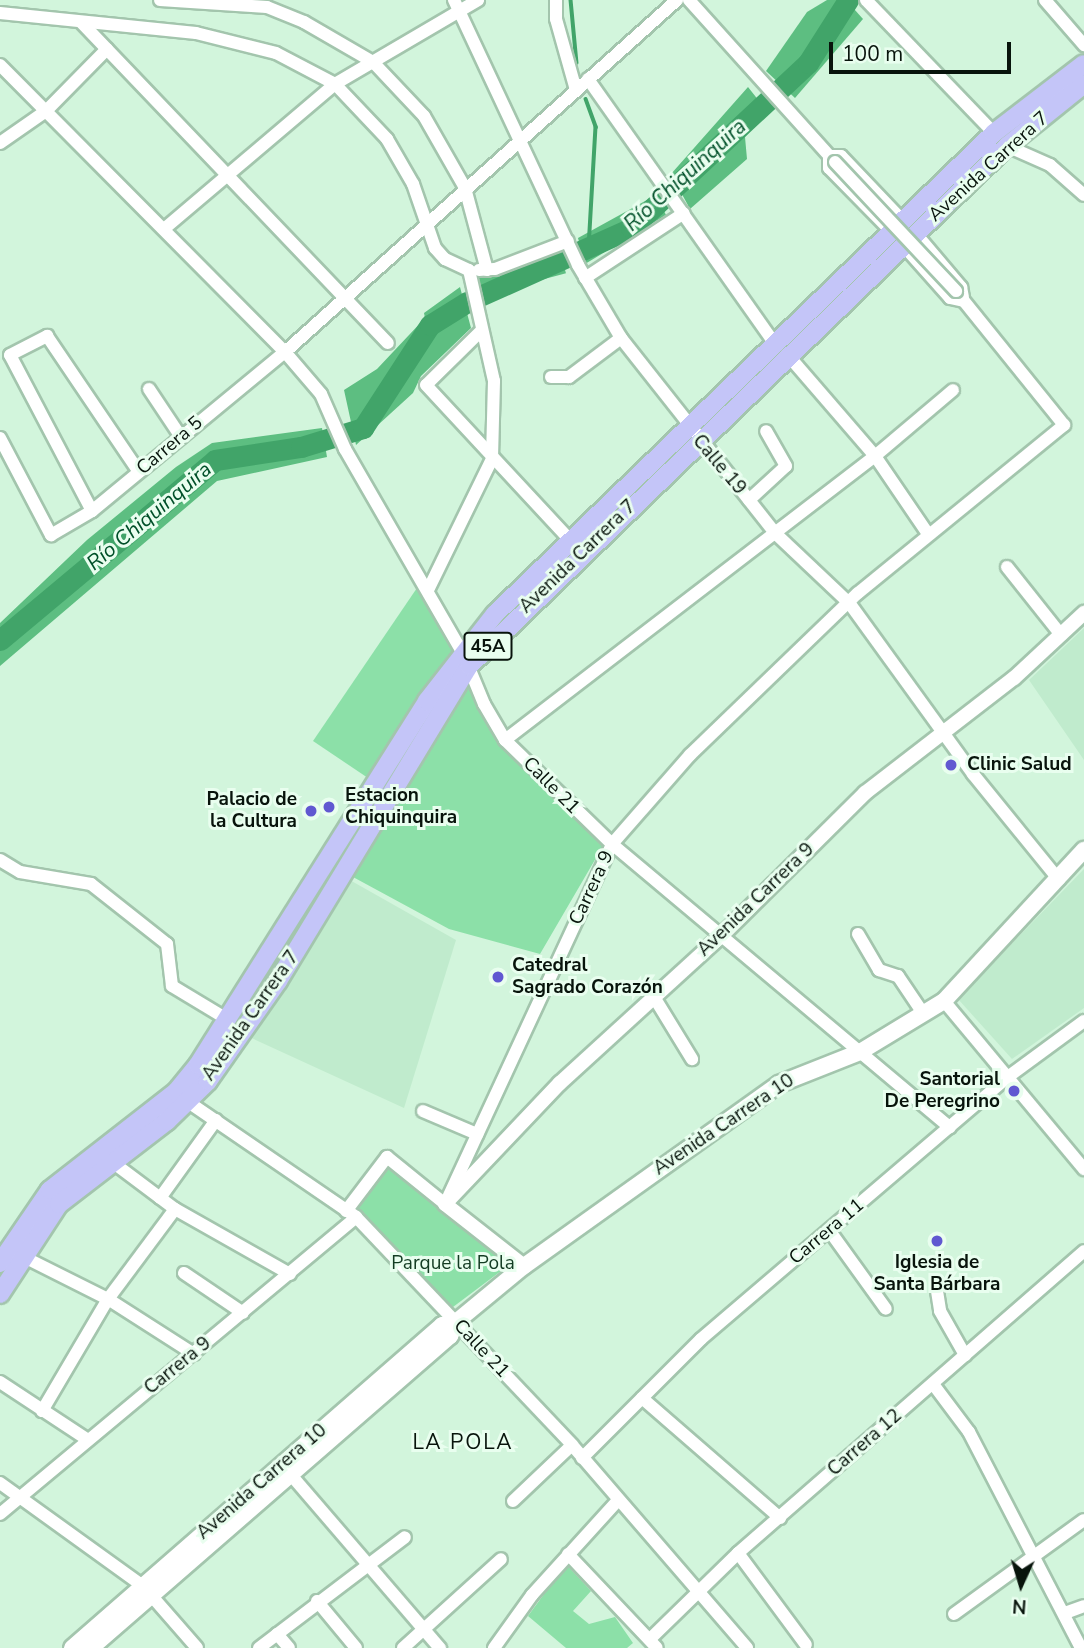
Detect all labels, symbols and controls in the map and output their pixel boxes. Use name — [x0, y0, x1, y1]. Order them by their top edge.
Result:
scale bar — [832, 28, 1014, 72]
text: 100 m — [842, 40, 903, 68]
street label: Avenida Carrera 7 — [924, 107, 1054, 227]
water label: Río Chiquinquira — [619, 114, 751, 236]
street label: Carrera 5 — [132, 412, 208, 480]
street label: Calle 19 — [687, 430, 751, 500]
water label: Río Chiquinquira — [81, 456, 217, 576]
street label: Avenida Carrera 7 — [515, 495, 641, 619]
road number: 45A — [463, 632, 512, 660]
street label: Calle 21 — [518, 753, 584, 819]
place label: Clinic Salud — [967, 754, 1072, 776]
marker: Clinic Salud — [941, 755, 961, 775]
place label: Estacion Chiquinquira — [345, 785, 457, 829]
place label: Palacio de la Cultura — [207, 789, 297, 833]
marker: Estacion Chiquinquira — [319, 797, 339, 817]
marker: Palacio de la Cultura — [303, 803, 319, 819]
street label: Avenida Carrera 9 — [693, 838, 819, 962]
street label: Carrera 9 — [565, 847, 619, 929]
street label: Avenida Carrera 7 — [198, 947, 304, 1085]
place label: Catedral Sagrado Corazón — [512, 955, 663, 999]
marker: Catedral Sagrado Corazón — [490, 969, 506, 985]
street label: Avenida Carrera 10 — [649, 1069, 799, 1181]
place label: Santorial De Peregrino — [884, 1069, 1000, 1113]
marker: Santorial De Peregrino — [1006, 1083, 1022, 1099]
street label: Carrera 11 — [785, 1194, 869, 1270]
marker: Iglesia de Santa Bárbara — [929, 1233, 945, 1249]
place label: Iglesia de Santa Bárbara — [874, 1252, 1000, 1296]
park label: Parque la Pola — [391, 1253, 515, 1275]
street label: Calle 21 — [448, 1315, 514, 1383]
street label: Carrera 9 — [140, 1332, 216, 1400]
street label: Carrera 12 — [823, 1405, 907, 1481]
street label: Avenida Carrera 10 — [192, 1419, 332, 1545]
district label: LA POLA — [413, 1429, 513, 1455]
north arrow — [986, 1550, 1056, 1620]
text: N — [1012, 1592, 1028, 1619]

